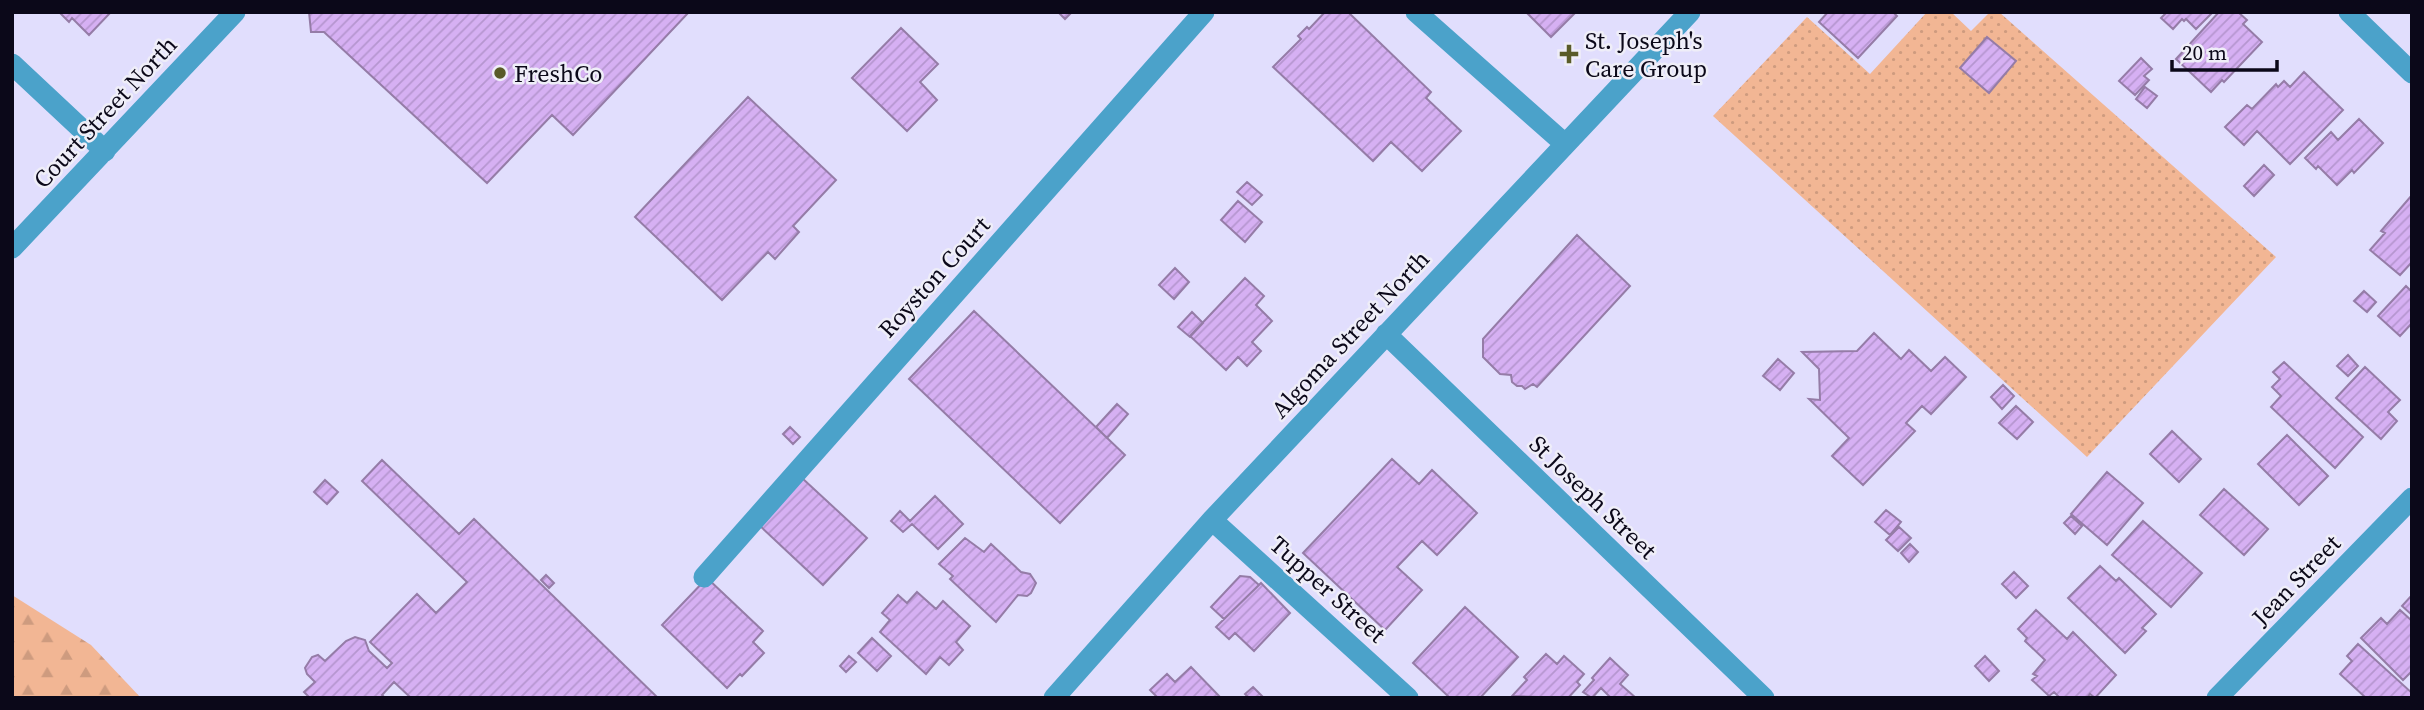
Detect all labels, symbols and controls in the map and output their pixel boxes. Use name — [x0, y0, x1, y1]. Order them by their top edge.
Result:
place label: St. Joseph's Care Group — [1585, 24, 1707, 85]
scale bar — [2172, 28, 2277, 72]
street label: Court Street North — [26, 29, 184, 195]
text: 20 m — [2182, 38, 2227, 67]
marker: St. Joseph's Care Group — [1559, 44, 1579, 64]
place label: FreshCo — [514, 57, 602, 90]
marker: FreshCo — [492, 65, 508, 81]
street label: Royston Court — [871, 209, 997, 345]
street label: Algoma Street North — [1263, 243, 1437, 425]
street label: St Joseph Street — [1522, 428, 1664, 566]
street label: Jean Street — [2244, 527, 2348, 633]
street label: Tupper Street — [1263, 528, 1393, 650]

